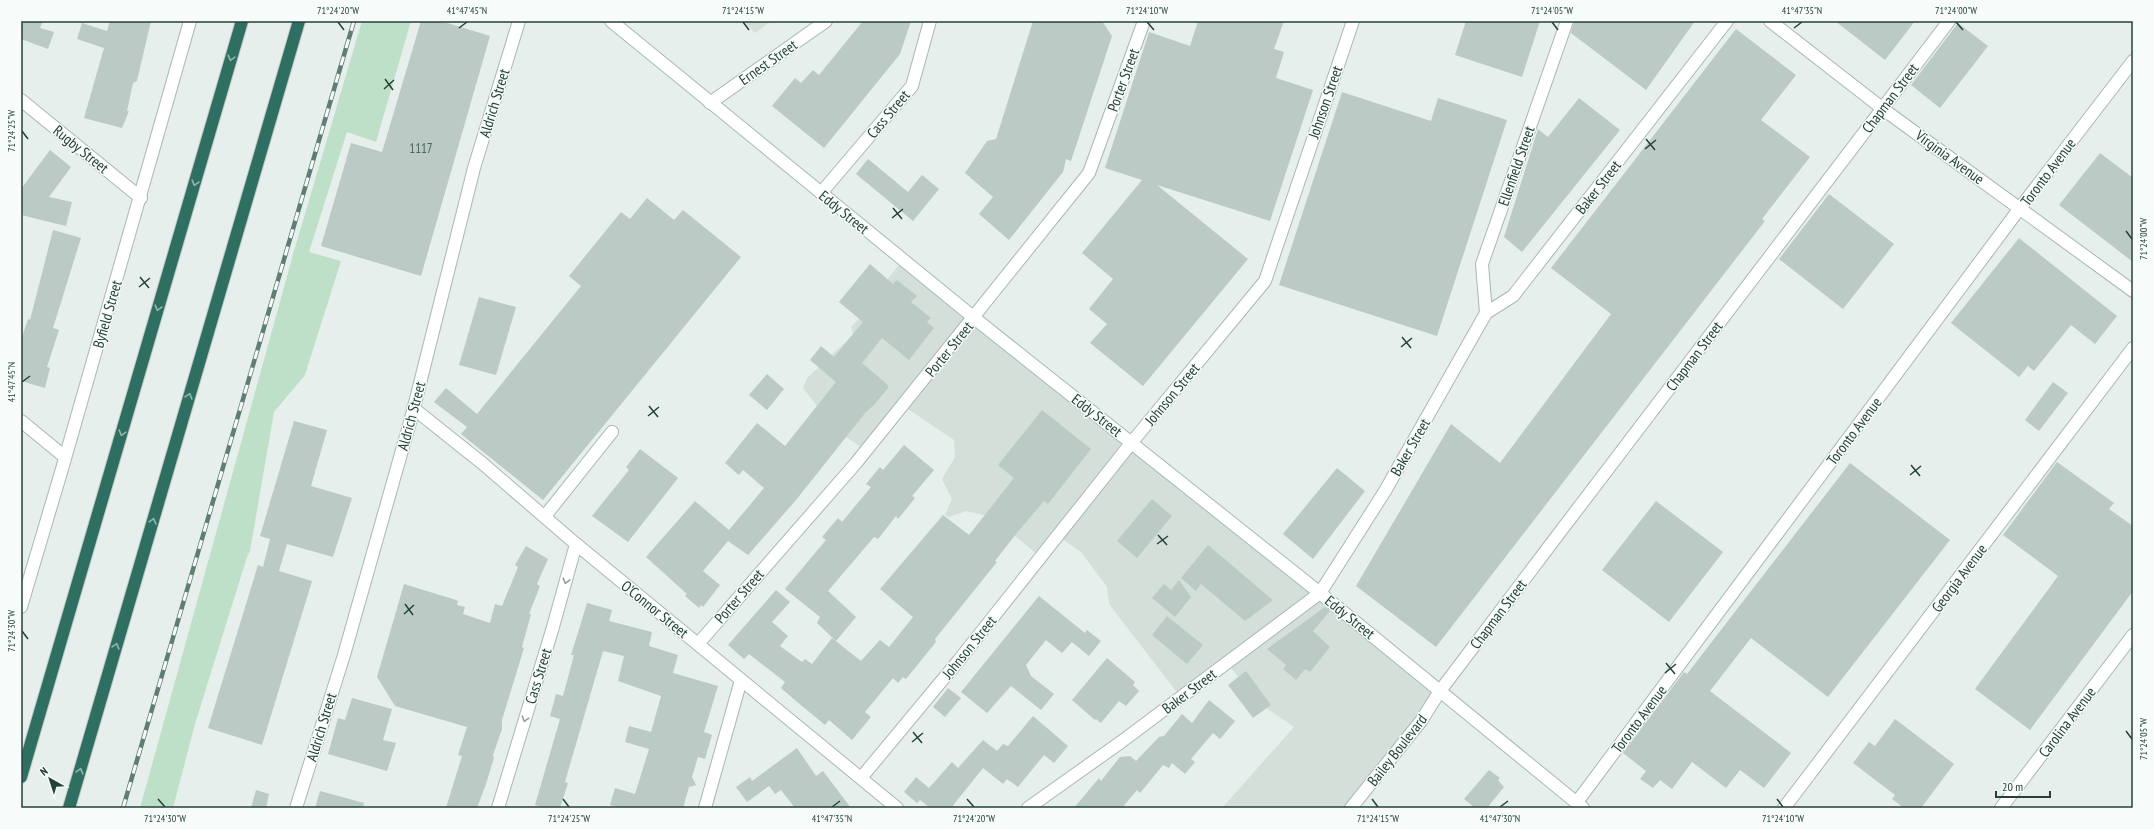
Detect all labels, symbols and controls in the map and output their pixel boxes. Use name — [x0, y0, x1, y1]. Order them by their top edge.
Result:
text: 71°24'20"W — [317, 4, 359, 17]
text: 41°47'45"N — [447, 4, 487, 17]
text: 71°24'15"W — [722, 4, 764, 17]
text: 71°24'10"W — [1126, 4, 1168, 17]
text: 71°24'05"W — [1531, 4, 1573, 17]
text: 41°47'35"N — [1782, 4, 1822, 17]
text: 71°24'00"W — [1935, 4, 1977, 17]
street label: Ernest Street — [735, 35, 801, 89]
street label: Porter Street — [1103, 46, 1143, 114]
one-way arrow — [227, 55, 236, 62]
street label: Chapman Street — [1858, 59, 1922, 137]
street label: Johnson Street — [1303, 63, 1346, 142]
street label: Aldrich Street — [475, 66, 513, 140]
street label: Cass Street — [862, 86, 914, 142]
text: 71°24'25"W — [5, 110, 18, 152]
street label: Rugby Street — [49, 121, 113, 177]
street label: Ellenfield Street — [1493, 124, 1539, 208]
street label: Virginia Avenue — [1911, 125, 1988, 188]
street label: Toronto Avenue — [2016, 134, 2080, 210]
house number: 1117 — [409, 140, 433, 157]
street label: Baker Street — [1571, 156, 1625, 218]
one-way arrow — [191, 179, 200, 186]
street label: Eddy Street — [815, 186, 873, 238]
text: 71°24'00"W — [2137, 218, 2150, 260]
street label: Byfield Street — [88, 278, 126, 350]
one-way arrow — [154, 304, 163, 311]
street label: Porter Street — [921, 317, 977, 381]
street label: Chapman Street — [1662, 317, 1726, 395]
street label: Johnson Street — [1140, 359, 1204, 430]
text: 41°47'45"N — [5, 362, 18, 402]
street label: Aldrich Street — [393, 379, 429, 453]
street label: Eddy Street — [1068, 389, 1126, 441]
one-way arrow — [184, 393, 193, 400]
street label: Toronto Avenue — [1822, 393, 1886, 469]
street label: Baker Street — [1386, 415, 1434, 479]
one-way arrow — [118, 429, 127, 436]
one-way arrow — [148, 518, 157, 525]
street label: Georgia Avenue — [1927, 540, 1991, 616]
street label: Porter Street — [710, 565, 768, 627]
street label: Chapman Street — [1466, 575, 1530, 653]
street label: O'Connor Street — [618, 576, 692, 642]
one-way arrow — [562, 578, 570, 584]
street label: Eddy Street — [1321, 591, 1379, 643]
text: 71°24'30"W — [5, 610, 18, 652]
street label: Johnson Street — [937, 612, 1000, 683]
one-way arrow — [111, 642, 120, 649]
street label: Cass Street — [521, 646, 555, 706]
street label: Baker Street — [1158, 664, 1220, 718]
street label: Toronto Avenue — [1607, 681, 1671, 757]
street label: Carolina Avenue — [2034, 683, 2100, 761]
street label: Aldrich Street — [302, 690, 340, 764]
street label: Bailey Boulevard — [1363, 710, 1431, 790]
one-way arrow — [521, 716, 530, 723]
text: 71°24'05"W — [2137, 718, 2150, 760]
north arrow — [30, 759, 70, 799]
text: N — [37, 764, 50, 779]
one-way arrow — [75, 767, 84, 774]
scale bar — [1996, 773, 2050, 799]
text: 20 m — [2002, 779, 2023, 794]
text: 71°24'30"W — [144, 812, 186, 825]
text: 71°24'25"W — [548, 812, 590, 825]
text: 41°47'35"N — [812, 812, 852, 825]
text: 71°24'20"W — [953, 812, 995, 825]
text: 71°24'15"W — [1357, 812, 1399, 825]
text: 41°47'30"N — [1480, 812, 1520, 825]
text: 71°24'10"W — [1762, 812, 1804, 825]

